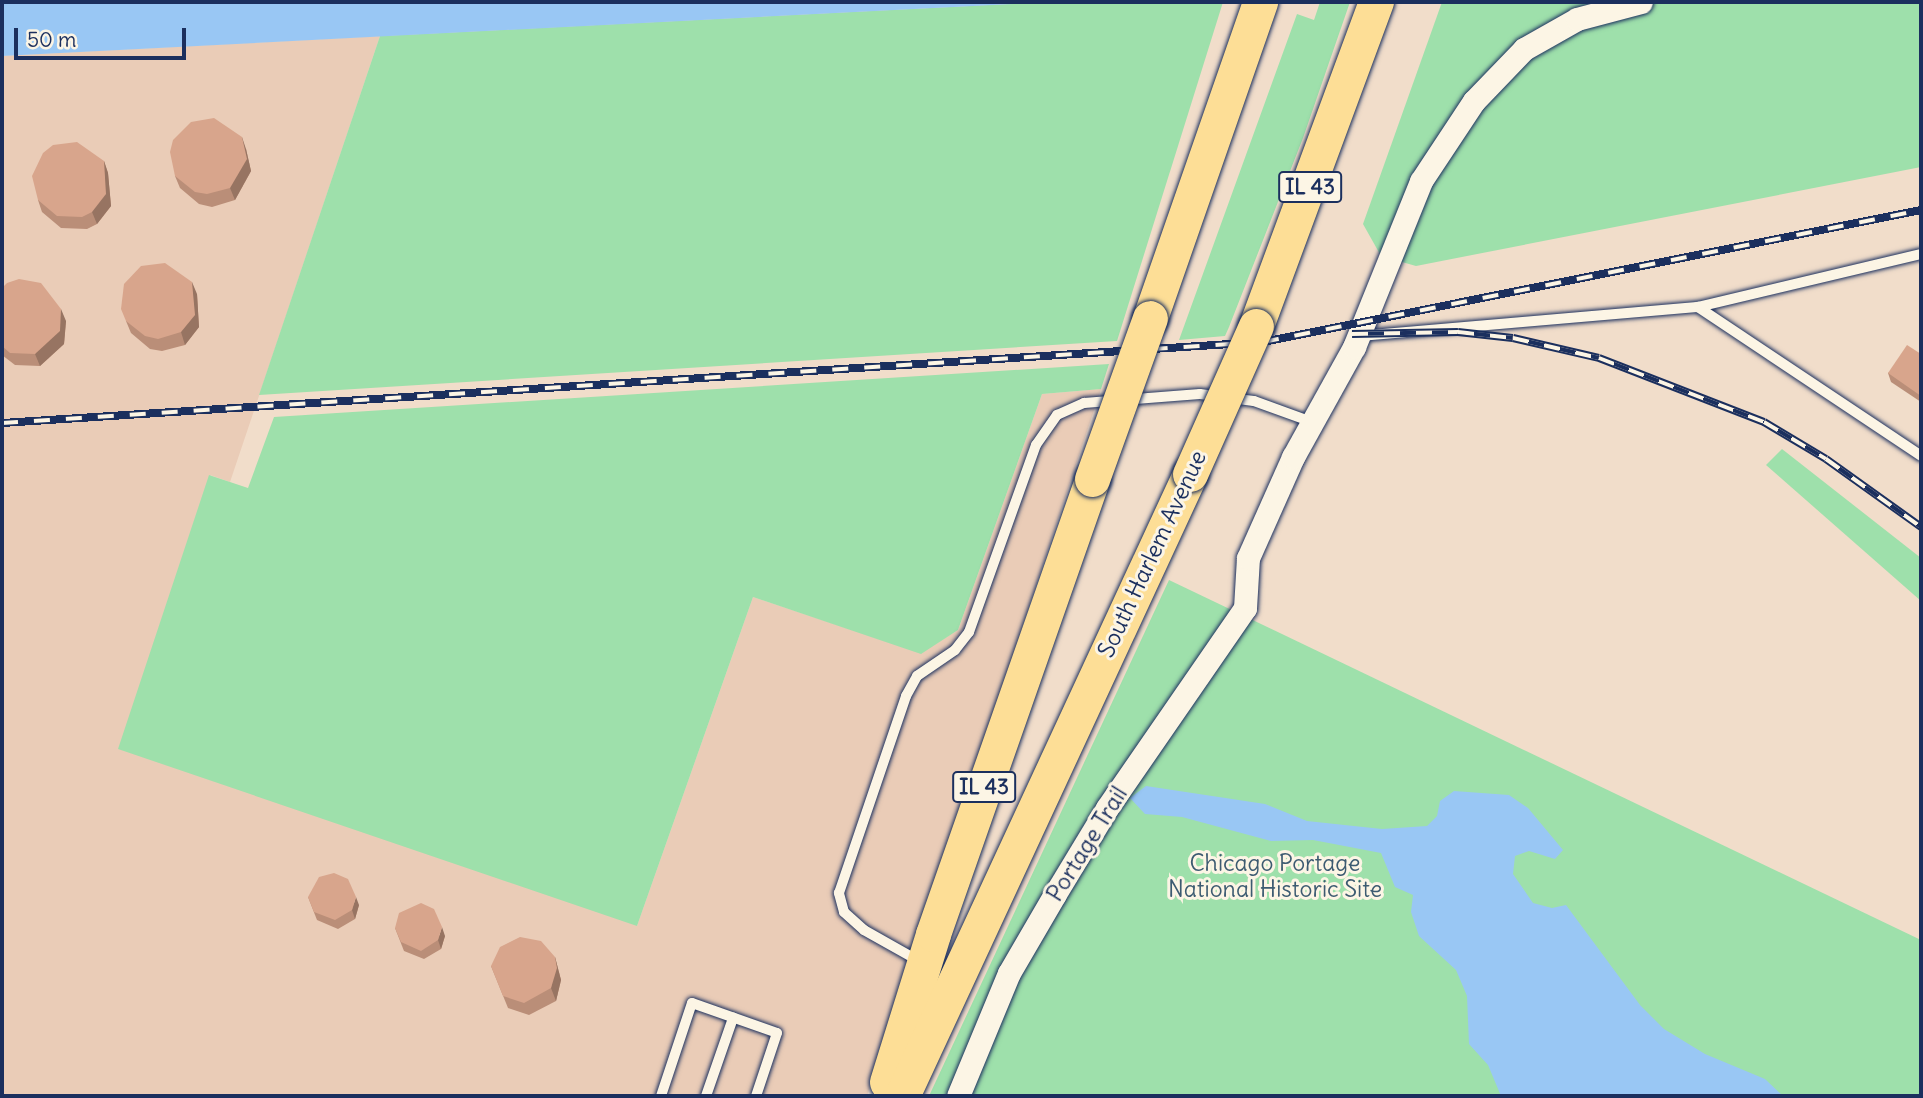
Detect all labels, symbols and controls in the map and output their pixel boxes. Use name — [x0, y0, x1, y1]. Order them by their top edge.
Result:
scale bar — [18, 14, 189, 58]
text: 50 m — [27, 26, 76, 53]
road number: IL 43 — [1277, 170, 1343, 204]
street label: South Harlem Avenue — [1092, 446, 1212, 662]
road number: IL 43 — [951, 770, 1017, 804]
street label: Portage Trail — [1041, 781, 1133, 907]
park label: Chicago Portage National Historic Site — [1168, 849, 1382, 903]

